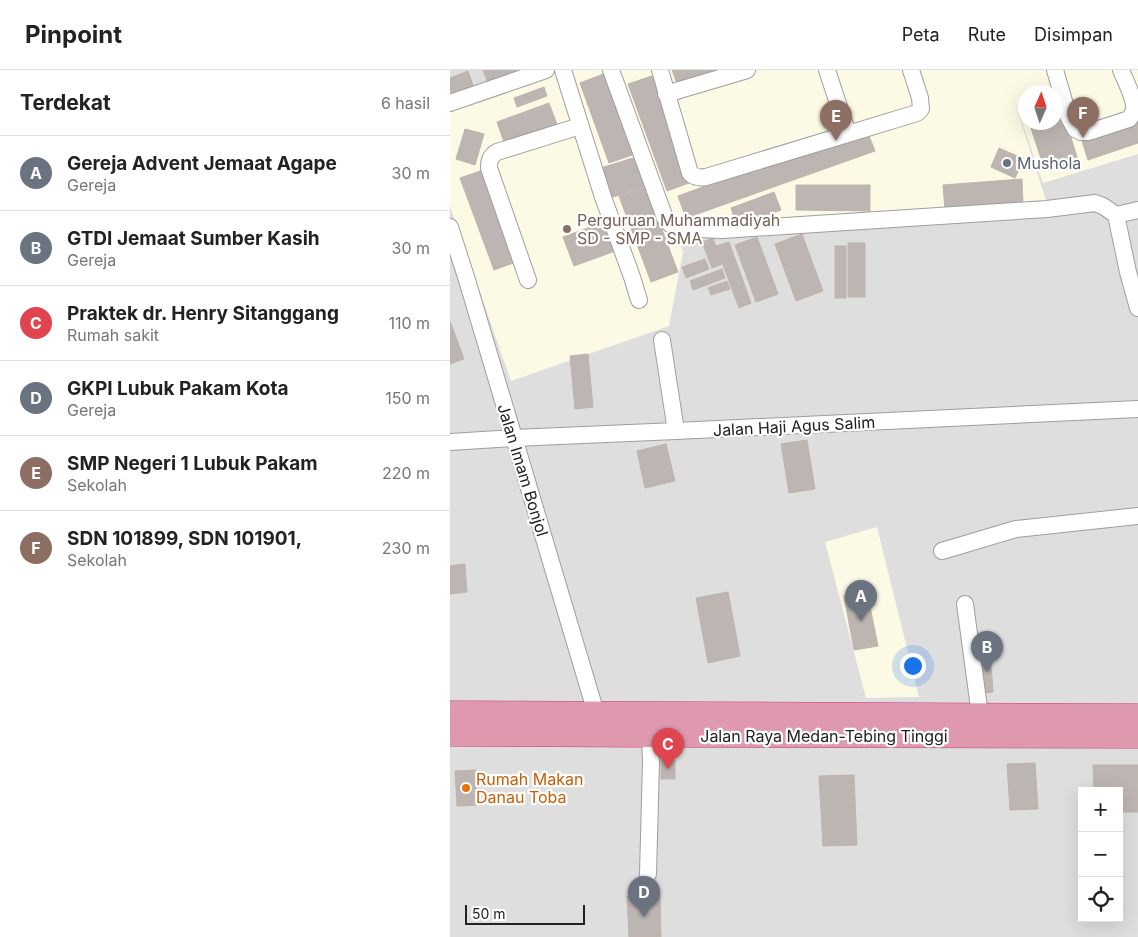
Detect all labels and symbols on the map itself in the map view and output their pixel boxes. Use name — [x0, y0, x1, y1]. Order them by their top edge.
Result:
north arrow — [1018, 85, 1063, 130]
pin: F — [1067, 97, 1099, 138]
pin: E — [820, 100, 852, 141]
place label: Mushola — [1017, 153, 1081, 173]
marker: Mushola — [1001, 157, 1013, 169]
place label: Perguruan Muhammadiyah SD - SMP - SMA — [577, 210, 780, 248]
marker: Perguruan Muhammadiyah SD - SMP - SMA — [561, 223, 573, 235]
street label: Jalan Imam Bonjol — [493, 401, 553, 539]
street label: Jalan Haji Agus Salim — [712, 412, 876, 440]
pin: A — [845, 580, 877, 621]
pin: B — [971, 631, 1003, 672]
your location — [900, 653, 926, 679]
street label: Jalan Raya Medan-Tebing Tinggi — [700, 726, 948, 746]
pin: C — [652, 728, 684, 769]
place label: Rumah Makan Danau Toba — [476, 769, 583, 807]
marker: Rumah Makan Danau Toba — [460, 782, 472, 794]
pin: D — [628, 876, 660, 917]
scale bar — [465, 902, 585, 925]

